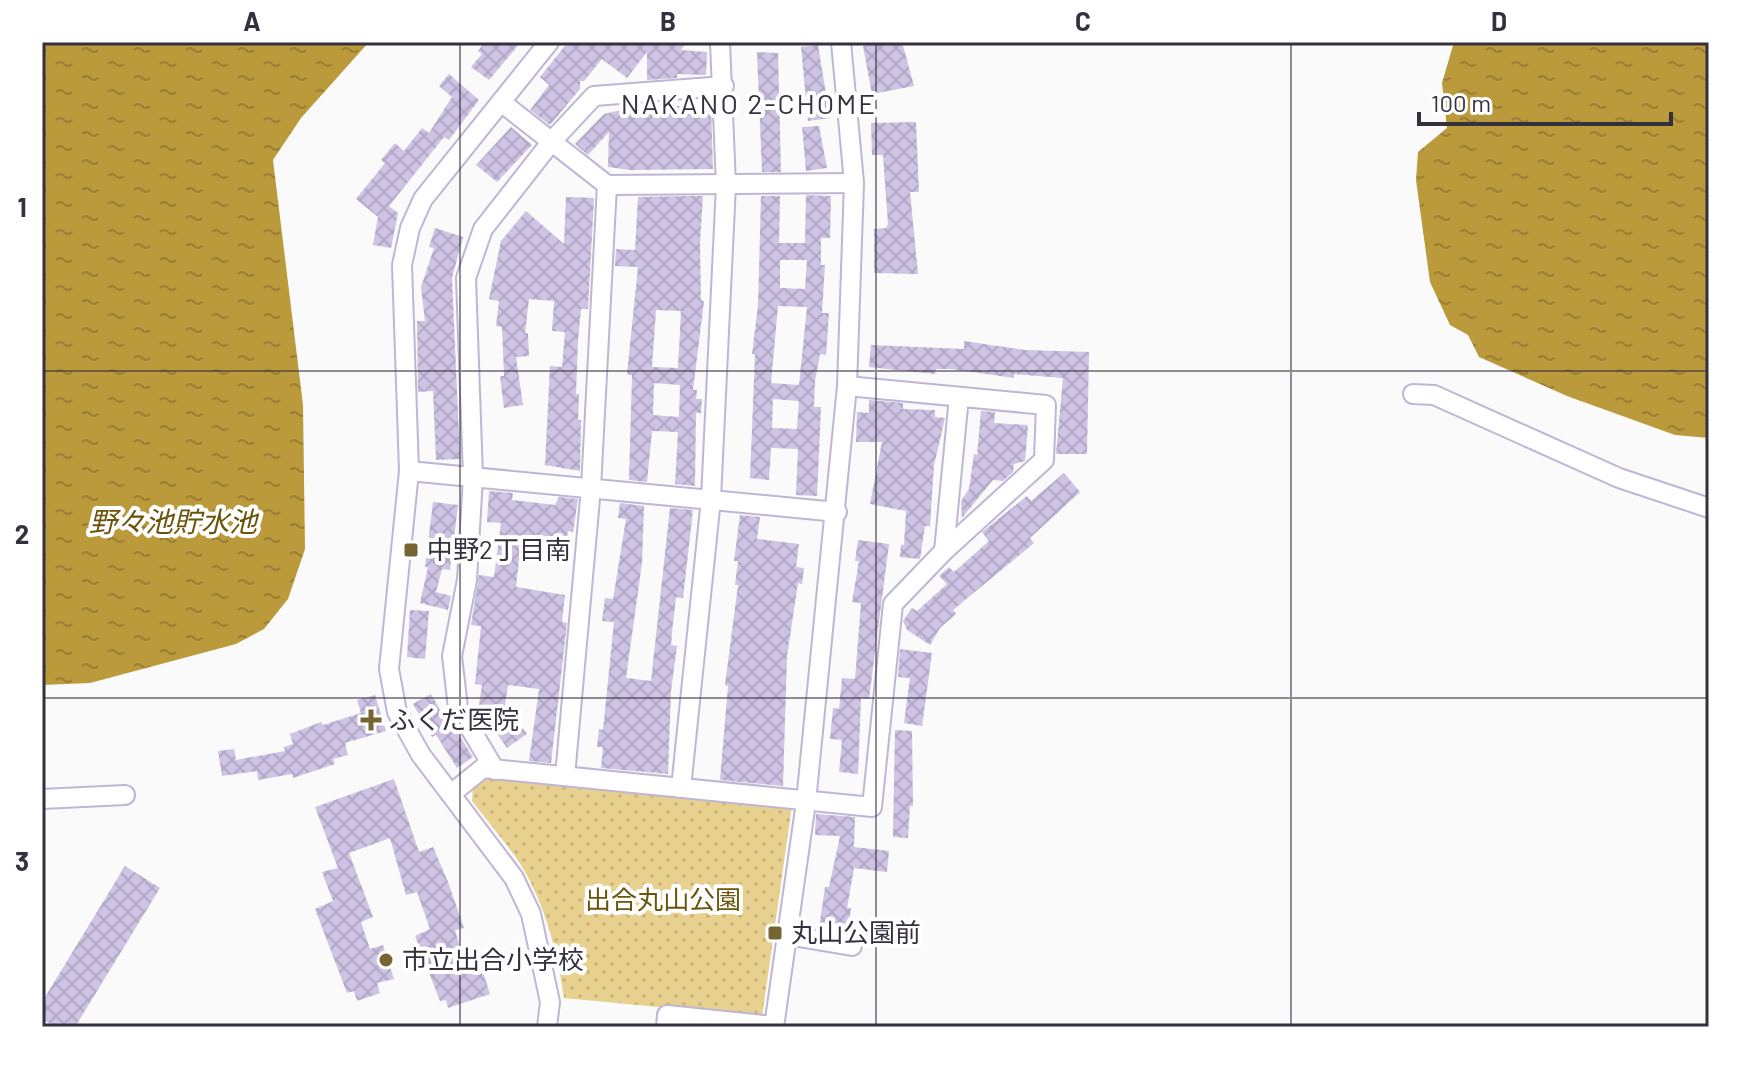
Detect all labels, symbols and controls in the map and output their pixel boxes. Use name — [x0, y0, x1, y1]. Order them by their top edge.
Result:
text: A — [243, 5, 261, 36]
text: B — [660, 5, 676, 36]
text: C — [1075, 5, 1091, 36]
text: D — [1491, 5, 1507, 36]
scale bar — [1419, 76, 1671, 126]
district label: NAKANO 2-CHOME — [621, 86, 877, 120]
text: 100 m — [1431, 88, 1491, 117]
text: 1 — [17, 191, 27, 222]
water label: 野々池貯水池 — [89, 504, 260, 538]
text: 2 — [15, 518, 29, 549]
place label: 中野2丁目南 — [427, 533, 571, 564]
marker: 中野2丁目南 — [402, 541, 420, 559]
place label: ふくだ医院 — [389, 703, 519, 734]
marker: ふくだ医院 — [360, 709, 382, 731]
text: 3 — [15, 845, 29, 876]
park label: 出合丸山公園 — [585, 883, 741, 914]
place label: 丸山公園前 — [791, 916, 921, 947]
marker: 丸山公園前 — [766, 924, 784, 942]
place label: 市立出合小学校 — [402, 943, 584, 974]
marker: 市立出合小学校 — [377, 951, 395, 969]

